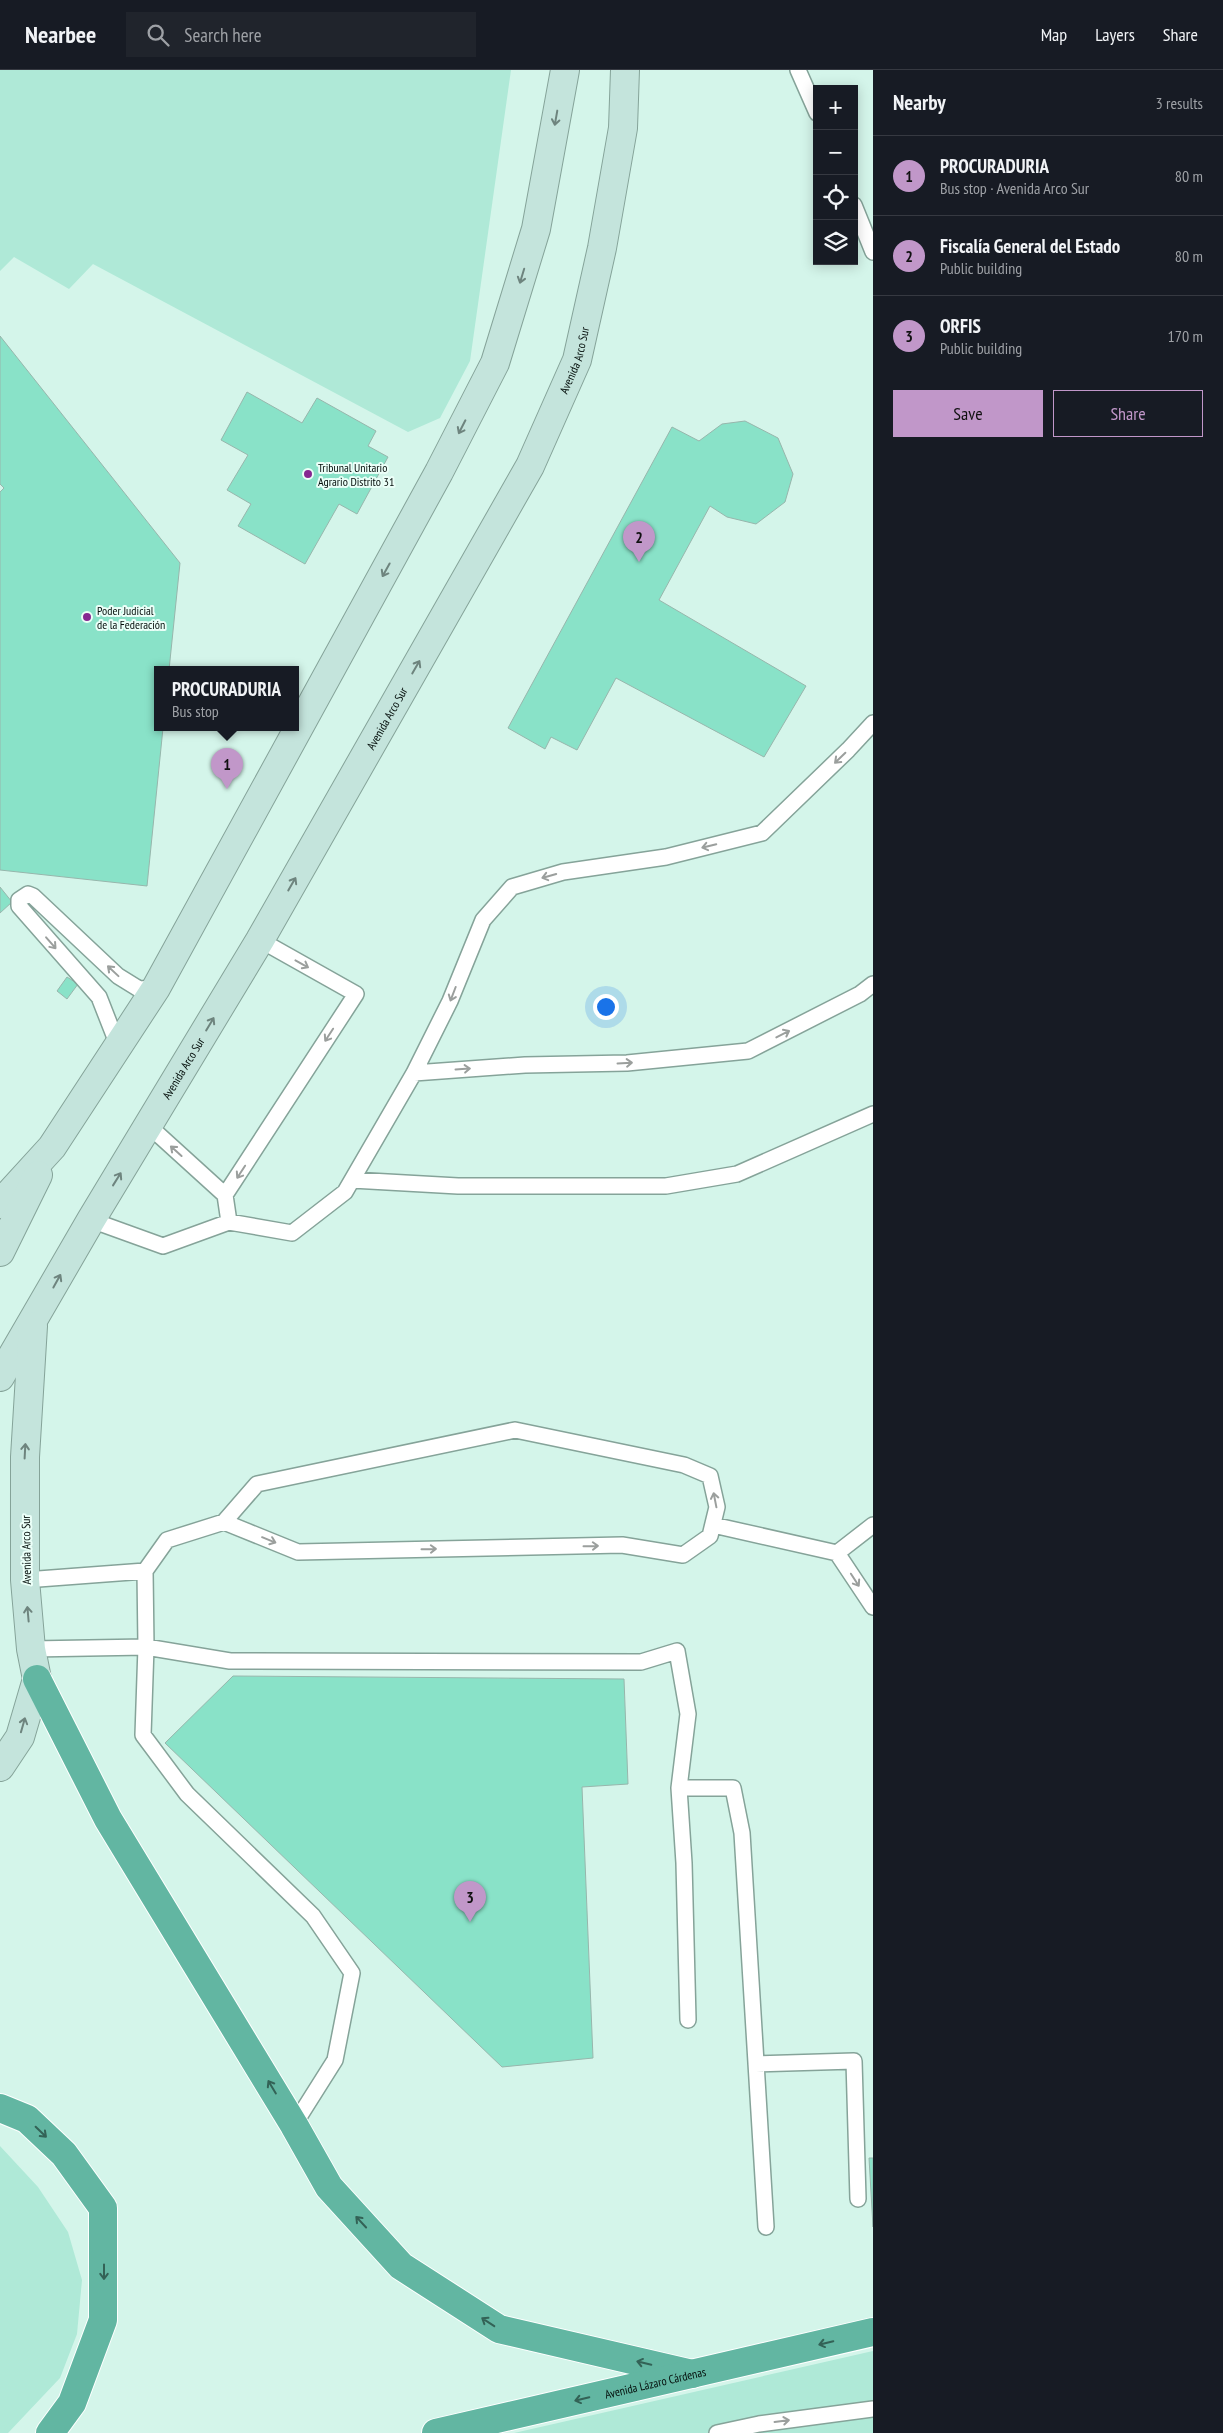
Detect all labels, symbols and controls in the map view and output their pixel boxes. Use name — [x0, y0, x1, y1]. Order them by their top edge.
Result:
search box — [126, 12, 476, 57]
text: Nearbee — [25, 19, 96, 50]
icon: search — [144, 21, 172, 49]
text: Search here — [184, 23, 262, 47]
text: Map — [1041, 23, 1067, 46]
text: Layers — [1095, 23, 1135, 46]
text: Share — [1163, 23, 1198, 46]
map controls — [813, 85, 858, 265]
button: + — [813, 85, 858, 130]
text: Nearby — [893, 89, 946, 116]
text: 3 results — [1156, 93, 1203, 113]
one-way arrow — [551, 110, 561, 126]
button: − — [813, 130, 858, 175]
text: PROCURADURIA — [940, 154, 1049, 178]
text: 1 — [905, 166, 913, 186]
text: 80 m — [1175, 166, 1203, 186]
button: locate — [813, 175, 858, 220]
text: Bus stop · Avenida Arco Sur — [940, 178, 1089, 198]
button: layers — [813, 220, 858, 265]
text: Fiscalía General del Estado — [940, 234, 1120, 258]
text: 2 — [905, 246, 913, 266]
text: 80 m — [1175, 246, 1203, 266]
text: Public building — [940, 258, 1022, 278]
one-way arrow — [516, 268, 526, 284]
text: ORFIS — [940, 314, 981, 338]
street label: Avenida Arco Sur — [556, 325, 592, 396]
text: 3 — [905, 326, 913, 346]
text: 170 m — [1168, 326, 1203, 346]
text: Public building — [940, 338, 1022, 358]
button: Save — [893, 390, 1043, 437]
button: Share — [1053, 390, 1203, 437]
one-way arrow — [457, 419, 466, 434]
place label: Tribunal Unitario Agrario Distrito 31 — [318, 460, 394, 489]
marker: Tribunal Unitario Agrario Distrito 31 — [302, 468, 314, 480]
pin: 2 — [623, 521, 655, 562]
one-way arrow — [380, 563, 390, 577]
place label: Poder Judicial de la Federación — [97, 603, 165, 632]
marker: Poder Judicial de la Federación — [81, 611, 93, 623]
one-way arrow — [411, 660, 421, 675]
popup — [154, 666, 299, 731]
text: PROCURADURIA — [172, 677, 281, 701]
street label: Avenida Arco Sur — [363, 683, 411, 752]
text: Bus stop — [172, 701, 219, 721]
pin: 1 — [211, 748, 243, 789]
one-way arrow — [833, 752, 846, 764]
one-way arrow — [701, 842, 717, 852]
one-way arrow — [542, 872, 558, 881]
one-way arrow — [287, 877, 297, 892]
one-way arrow — [45, 936, 57, 949]
one-way arrow — [295, 960, 309, 970]
one-way arrow — [107, 965, 120, 977]
one-way arrow — [448, 986, 457, 1001]
your location — [593, 994, 619, 1020]
one-way arrow — [205, 1018, 215, 1032]
one-way arrow — [324, 1028, 334, 1042]
one-way arrow — [775, 1029, 790, 1039]
street label: Avenida Arco Sur — [158, 1034, 207, 1102]
one-way arrow — [617, 1058, 633, 1067]
one-way arrow — [454, 1065, 470, 1074]
one-way arrow — [170, 1145, 183, 1157]
one-way arrow — [235, 1164, 245, 1178]
one-way arrow — [112, 1172, 122, 1186]
one-way arrow — [53, 1274, 63, 1288]
one-way arrow — [21, 1443, 30, 1459]
one-way arrow — [710, 1493, 720, 1509]
street label: Avenida Arco Sur — [18, 1514, 34, 1585]
one-way arrow — [261, 1536, 276, 1546]
one-way arrow — [583, 1541, 599, 1551]
one-way arrow — [421, 1545, 437, 1554]
one-way arrow — [850, 1572, 860, 1586]
one-way arrow — [23, 1606, 33, 1622]
one-way arrow — [19, 1718, 29, 1734]
pin: 3 — [454, 1881, 486, 1922]
one-way arrow — [266, 2081, 276, 2095]
one-way arrow — [35, 2126, 48, 2138]
one-way arrow — [355, 2216, 367, 2228]
one-way arrow — [99, 2264, 109, 2280]
one-way arrow — [481, 2316, 495, 2326]
one-way arrow — [818, 2339, 834, 2348]
one-way arrow — [637, 2358, 653, 2367]
street label: Avenida Lázaro Cárdenas — [603, 2363, 707, 2401]
one-way arrow — [574, 2395, 590, 2404]
one-way arrow — [774, 2416, 790, 2426]

